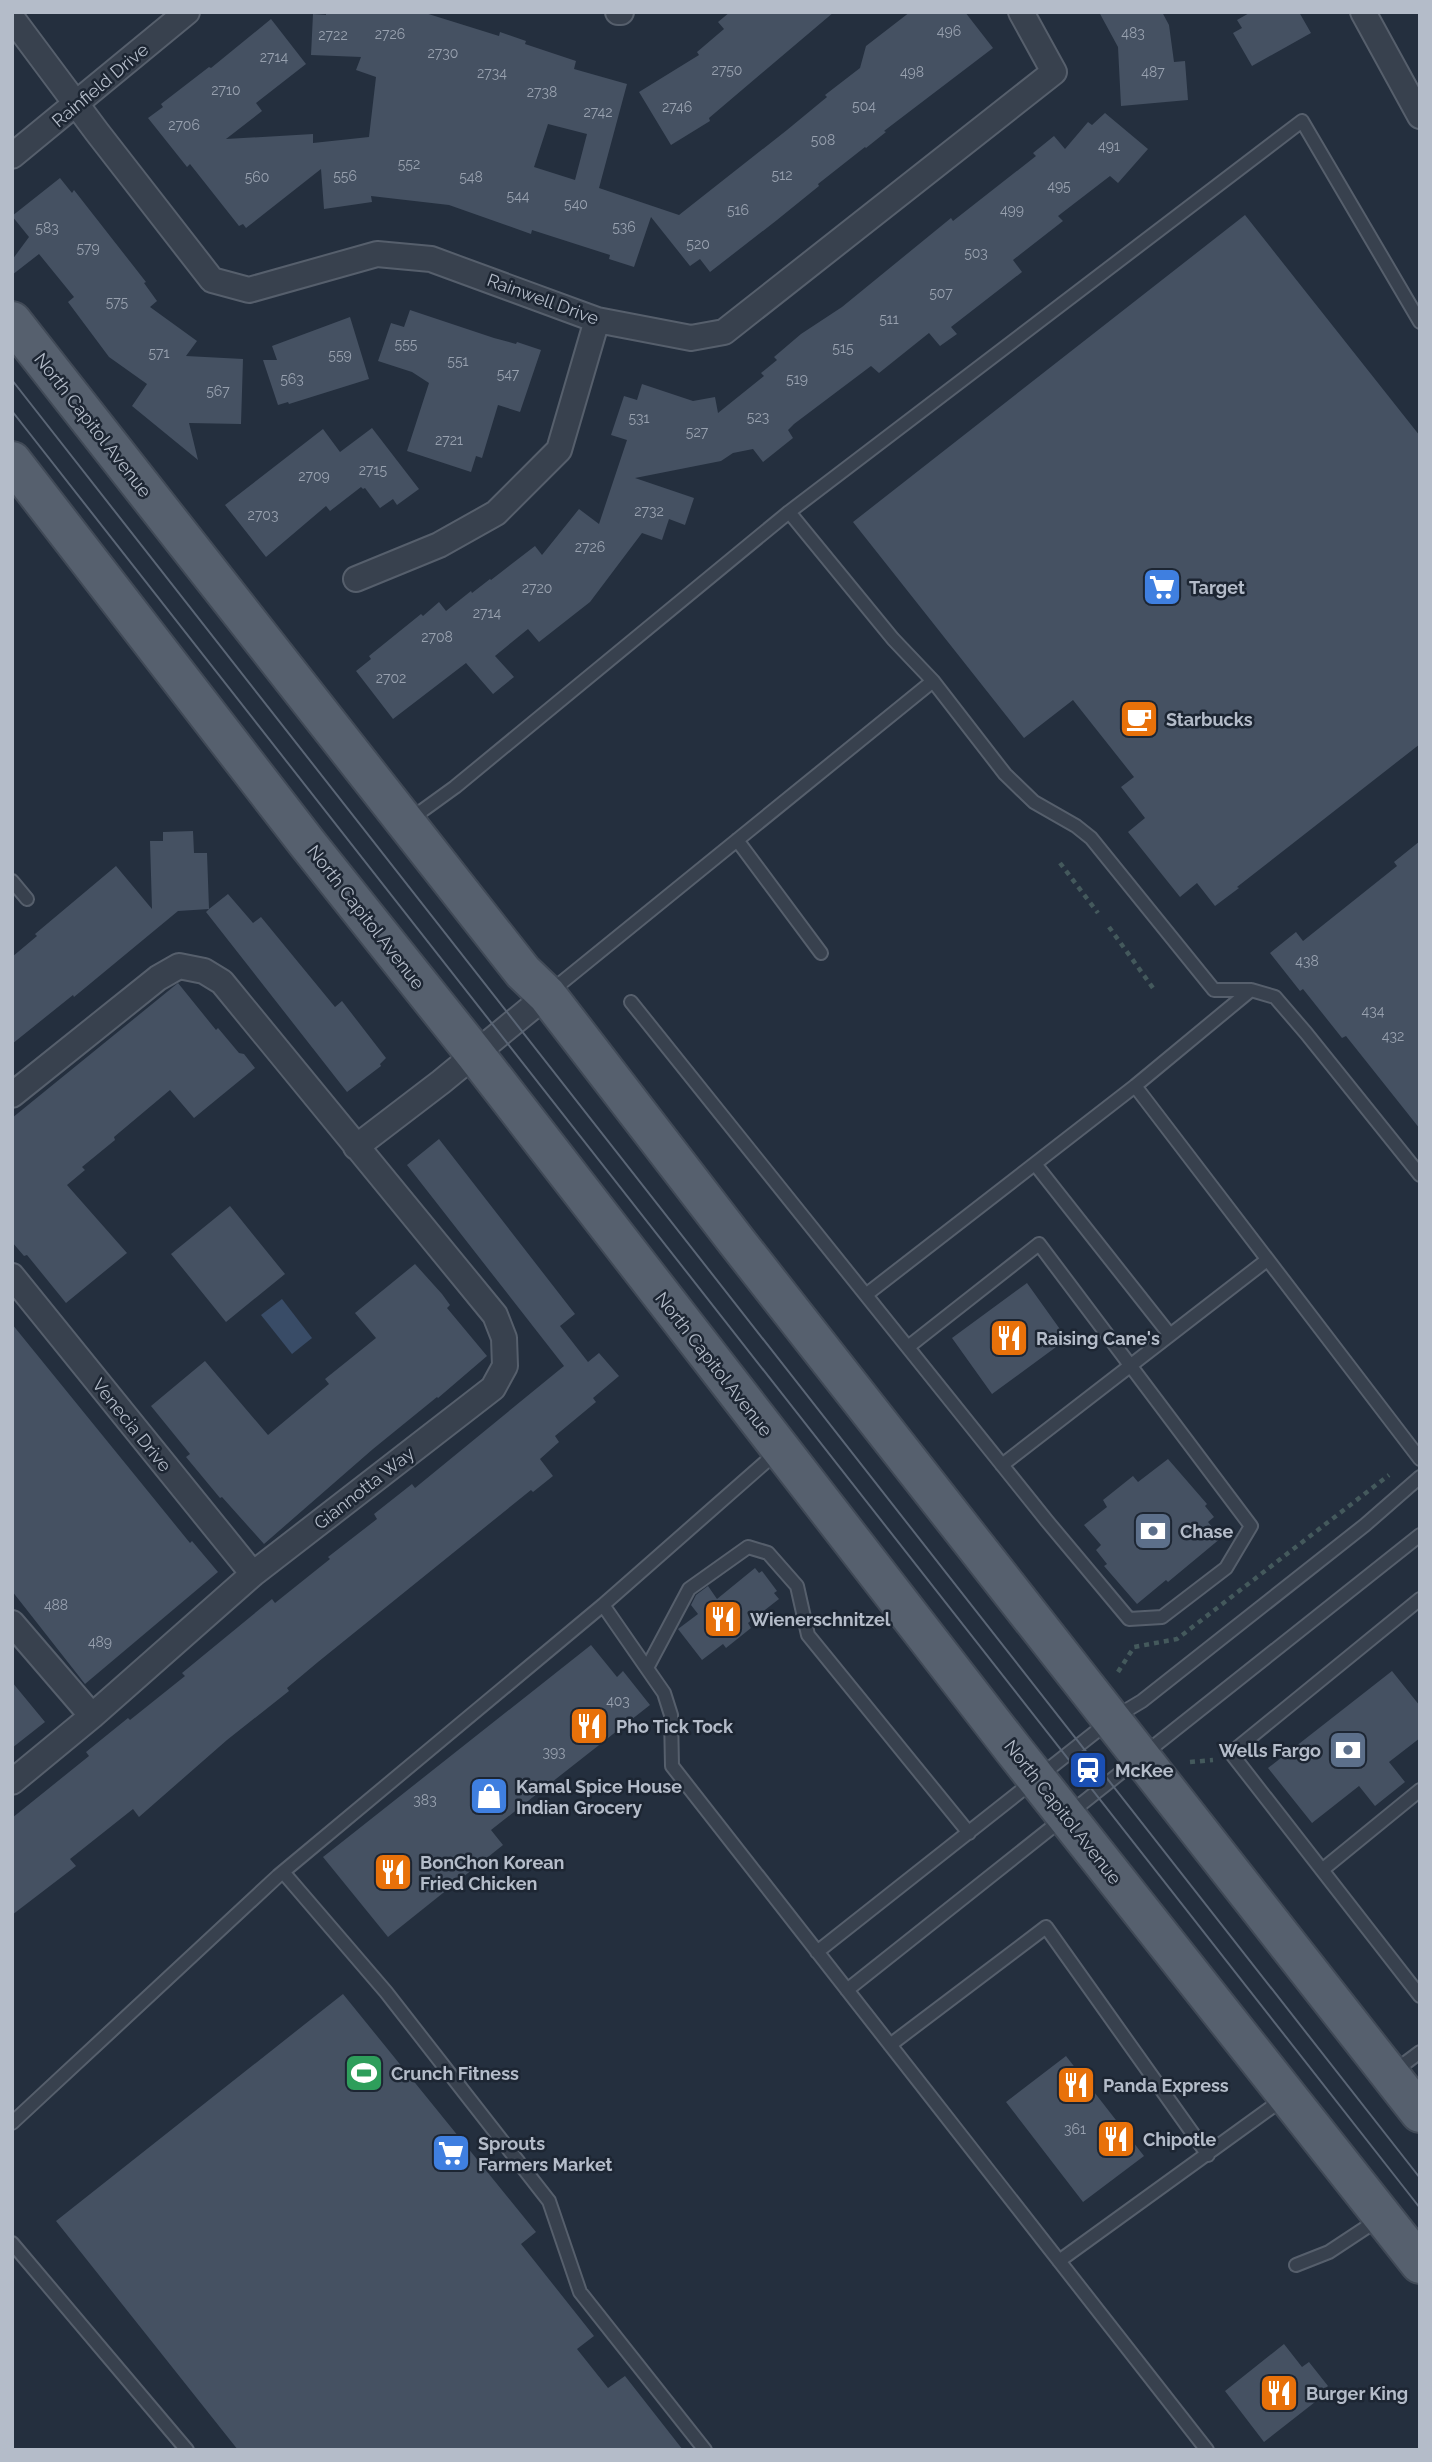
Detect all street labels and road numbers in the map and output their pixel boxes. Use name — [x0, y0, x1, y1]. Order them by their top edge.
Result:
street label: Rainfield Drive — [48, 38, 153, 131]
street label: Rainwell Drive — [484, 269, 602, 329]
street label: North Capitol Avenue — [30, 349, 156, 502]
street label: North Capitol Avenue — [303, 841, 429, 994]
street label: North Capitol Avenue — [651, 1288, 777, 1441]
street label: Venecia Drive — [88, 1374, 176, 1476]
street label: Giannotta Way — [310, 1442, 418, 1534]
street label: North Capitol Avenue — [1000, 1736, 1126, 1889]

